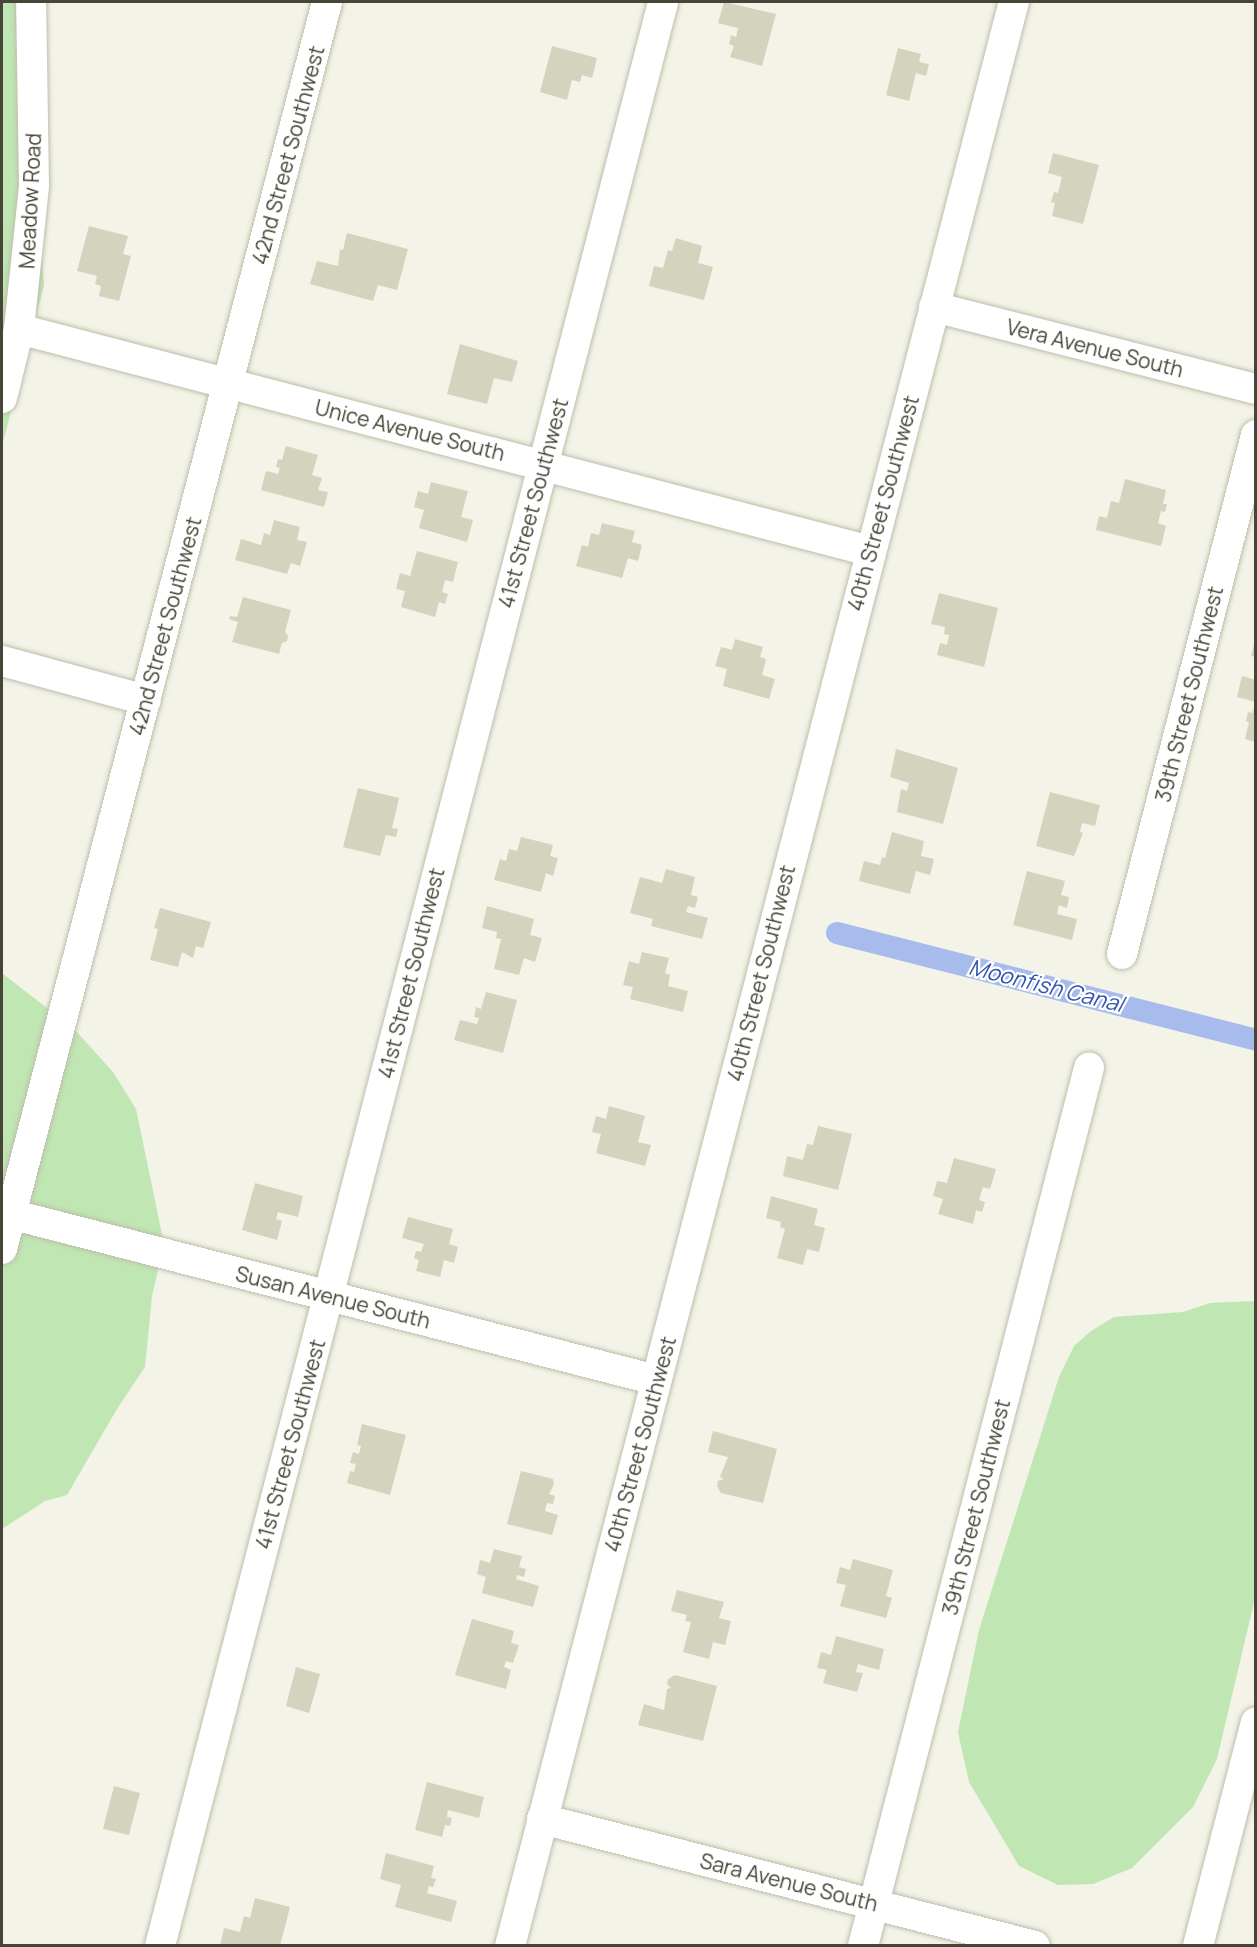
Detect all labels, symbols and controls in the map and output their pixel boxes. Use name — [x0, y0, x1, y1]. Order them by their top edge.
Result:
street label: 42nd Street Southwest — [247, 43, 329, 267]
street label: Meadow Road — [14, 132, 46, 270]
street label: Vera Avenue South — [1004, 314, 1186, 382]
street label: 40th Street Southwest — [842, 392, 924, 614]
street label: Unice Avenue South — [312, 394, 508, 466]
street label: 41st Street Southwest — [493, 395, 573, 611]
street label: 42nd Street Southwest — [124, 514, 206, 738]
street label: 39th Street Southwest — [1150, 583, 1228, 805]
street label: 40th Street Southwest — [722, 862, 800, 1084]
street label: 41st Street Southwest — [373, 865, 449, 1081]
water label: Moonfish Canal — [966, 954, 1126, 1018]
street label: Susan Avenue South — [233, 1261, 433, 1333]
street label: 40th Street Southwest — [599, 1333, 681, 1555]
street label: 41st Street Southwest — [250, 1336, 330, 1552]
street label: 39th Street Southwest — [937, 1396, 1015, 1618]
street label: Sara Avenue South — [697, 1848, 881, 1916]

